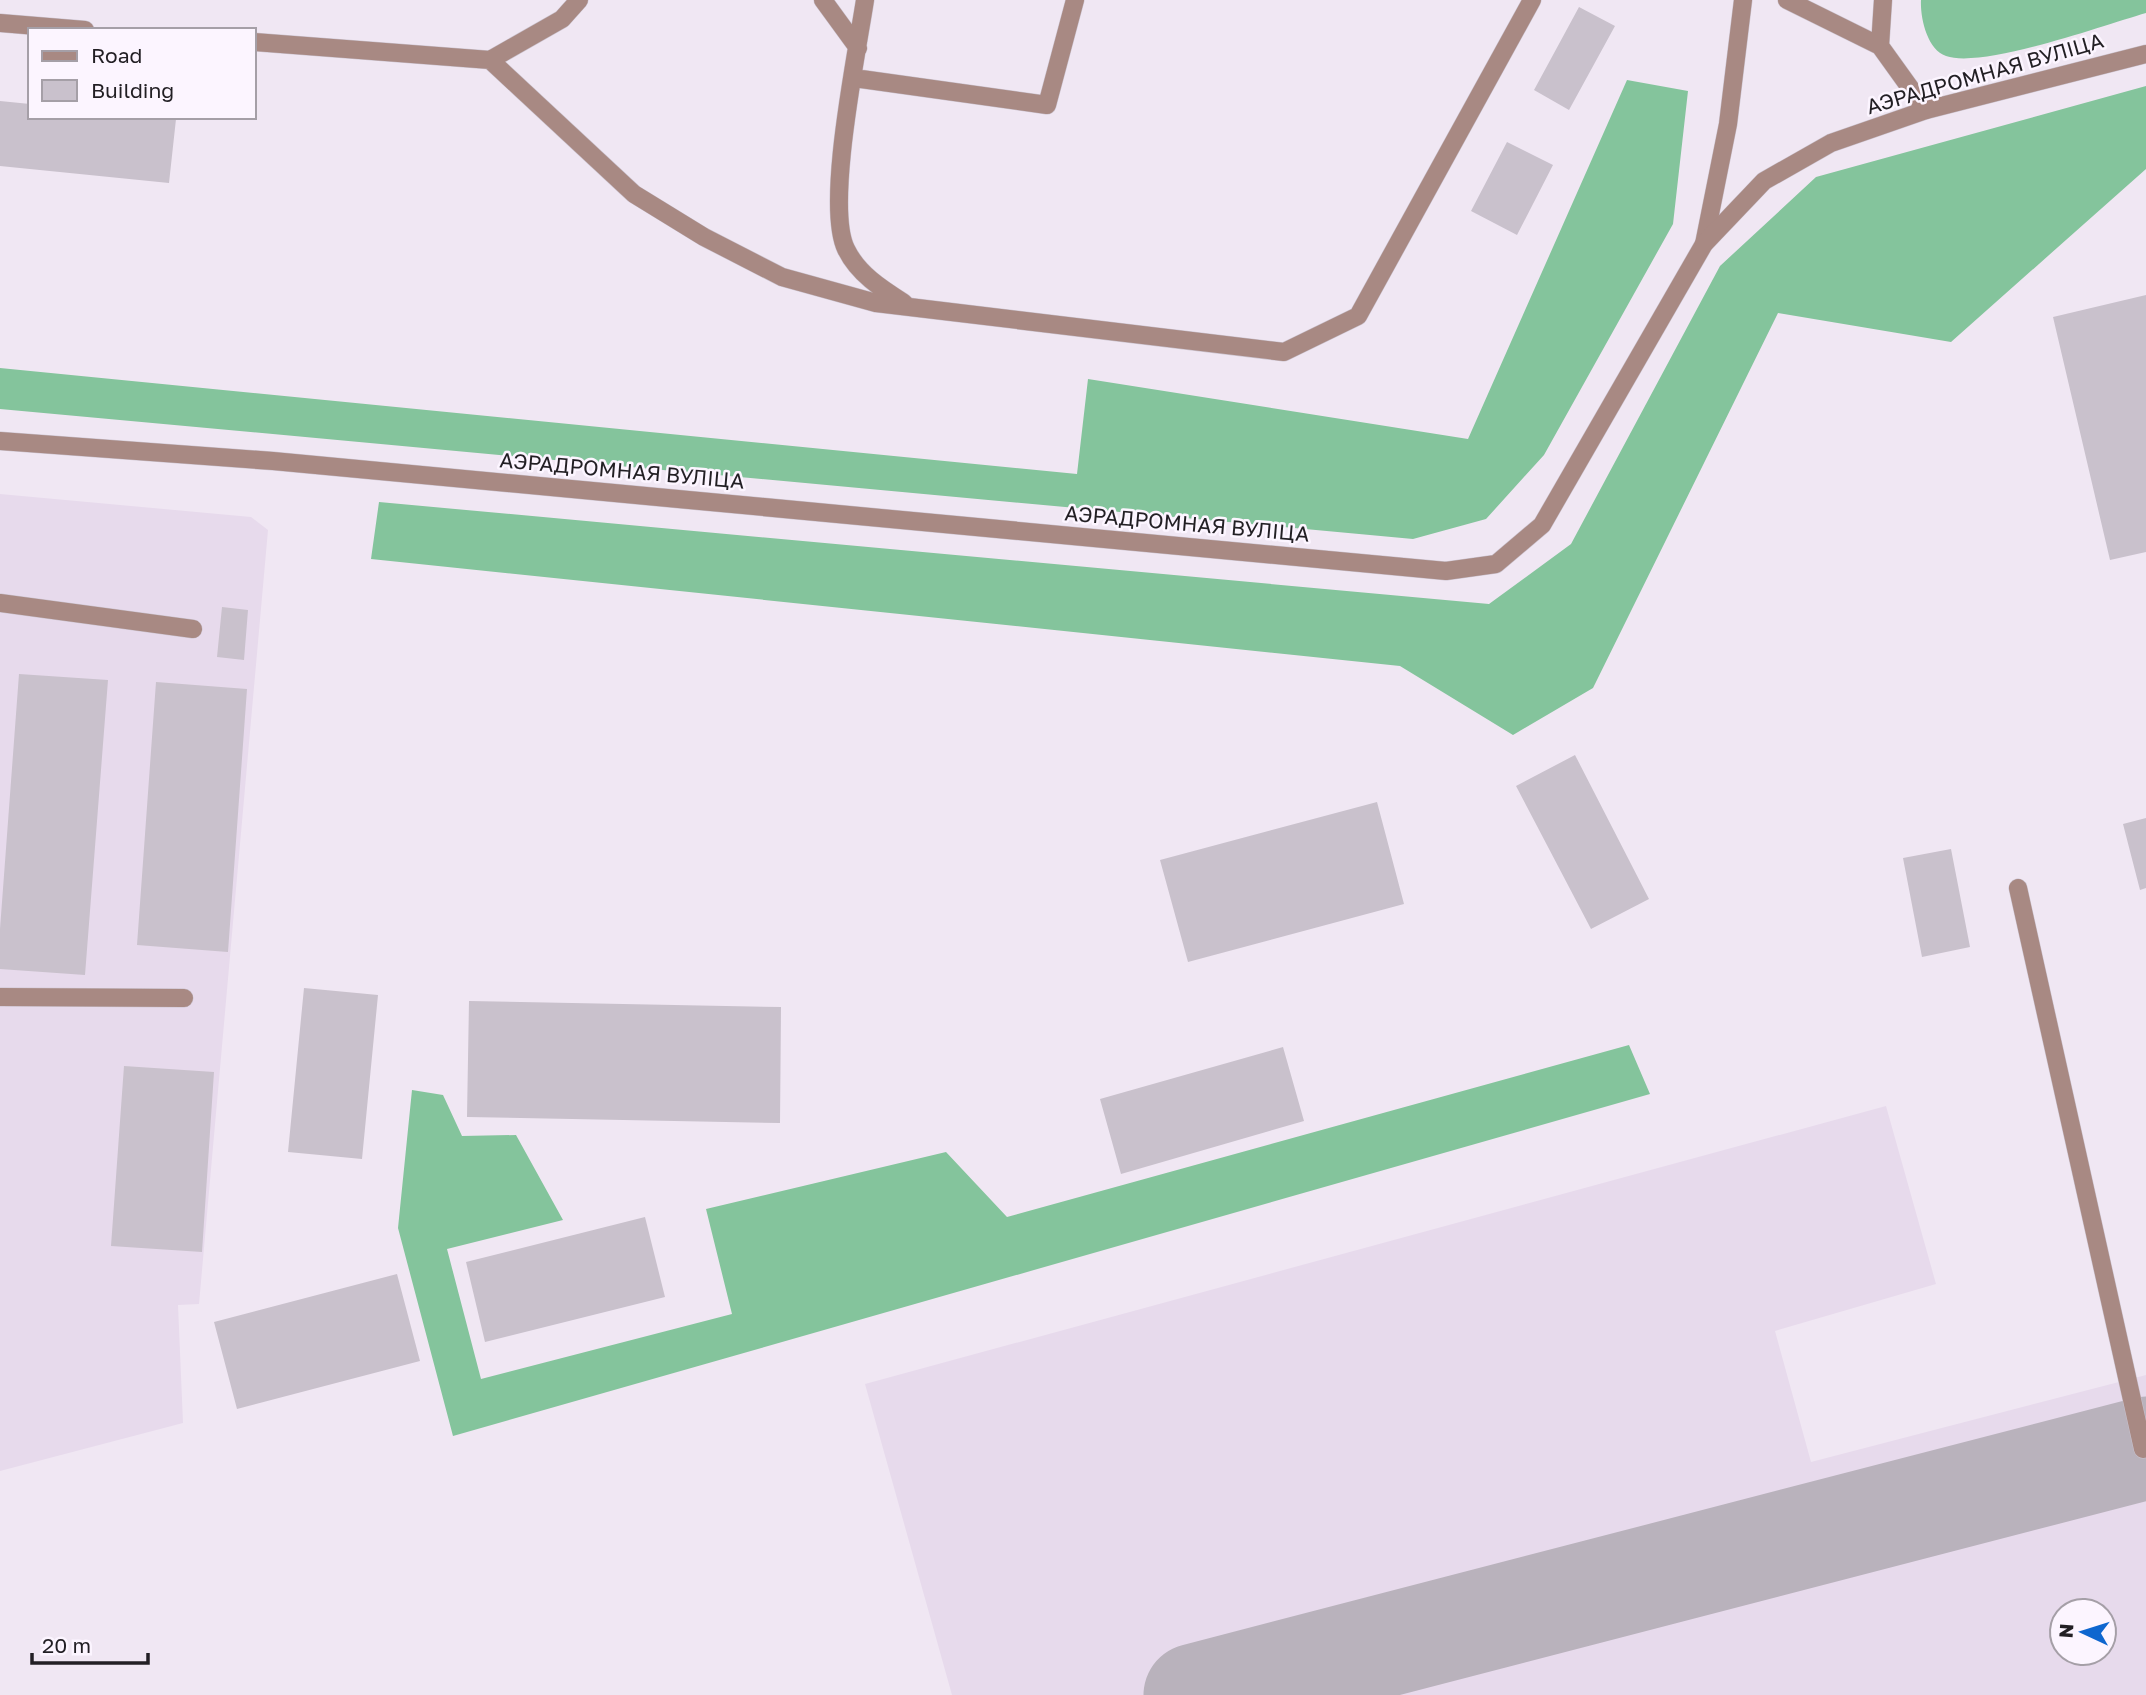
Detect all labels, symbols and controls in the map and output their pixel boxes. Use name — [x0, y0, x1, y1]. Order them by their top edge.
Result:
street label: АЭРАДРОМНАЯ ВУЛІЦА — [1863, 27, 2106, 119]
legend — [28, 28, 256, 119]
text: Road — [91, 42, 142, 68]
text: Building — [91, 77, 174, 103]
street label: АЭРАДРОМНАЯ ВУЛІЦА — [499, 446, 745, 494]
street label: АЭРАДРОМНАЯ ВУЛІЦА — [1064, 499, 1310, 547]
north arrow — [2048, 1597, 2118, 1667]
scale bar — [32, 1622, 147, 1666]
text: N — [2054, 1623, 2078, 1639]
text: 20 m — [42, 1632, 91, 1658]

